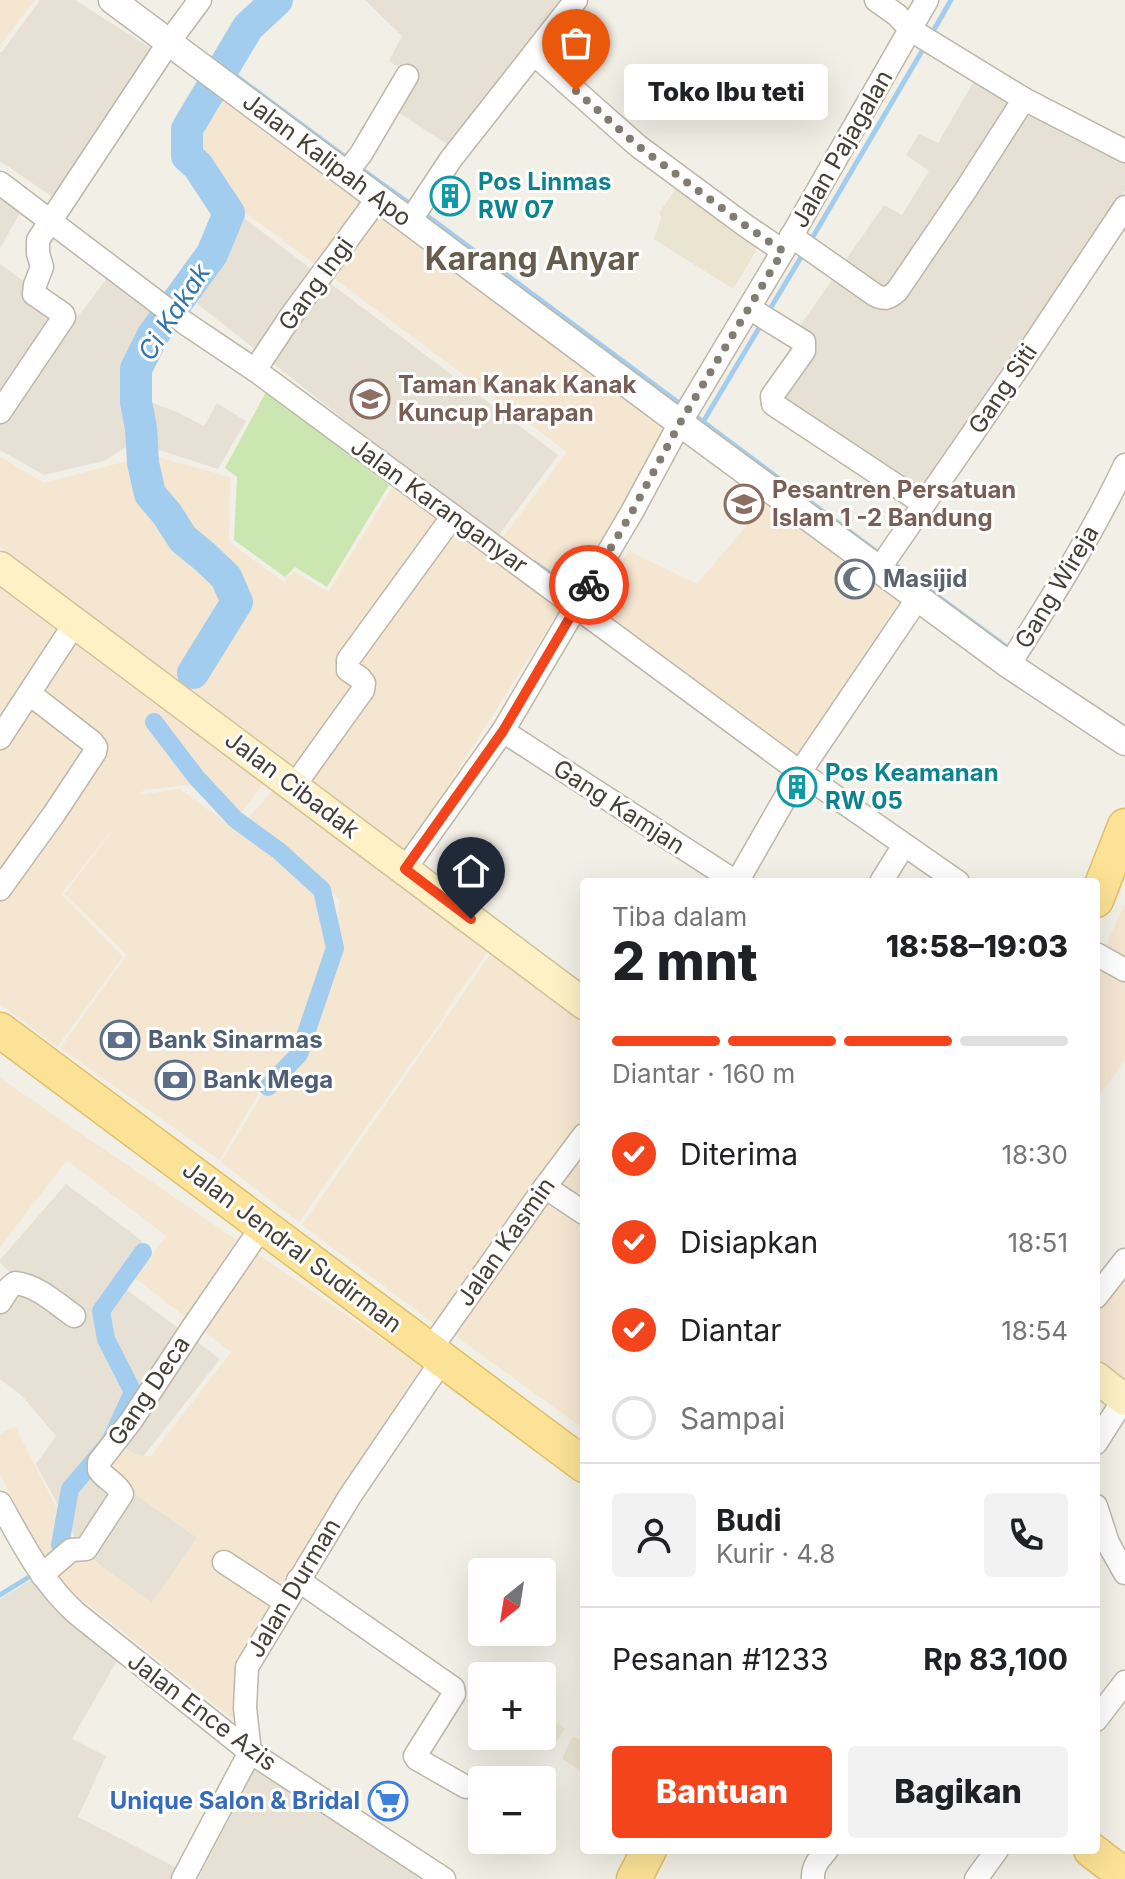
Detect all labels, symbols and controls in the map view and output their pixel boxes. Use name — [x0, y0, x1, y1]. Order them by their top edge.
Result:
pin — [542, 9, 610, 91]
icon: bag — [554, 21, 598, 65]
callout: Toko Ibu teti — [624, 63, 828, 119]
street label: Jalan Pajagalan — [785, 65, 898, 233]
text: Toko Ibu teti — [647, 76, 805, 107]
street label: Jalan Kalipah Apo — [237, 87, 417, 232]
place label: Pos Linmas RW 07 — [478, 167, 612, 224]
building icon: Pos Linmas RW 07 — [429, 175, 471, 217]
street label: Gang Ingi — [272, 231, 359, 336]
district label: Karang Anyar — [425, 239, 639, 278]
water label: Ci Kakak — [131, 257, 217, 366]
street label: Gang Siti — [962, 338, 1043, 439]
place label: Taman Kanak Kanak Kuncup Harapan — [398, 370, 636, 427]
school or university icon: Taman Kanak Kanak Kuncup Harapan — [349, 378, 391, 420]
street label: Jalan Karanganyar — [345, 432, 533, 580]
place label: Pesantren Persatuan Islam 1 -2 Bandung — [772, 475, 1016, 532]
school or university icon: Pesantren Persatuan Islam 1 -2 Bandung — [723, 483, 765, 525]
street label: Gang Wireja — [1008, 520, 1105, 654]
courier — [549, 545, 629, 625]
mosque icon: Masijid — [834, 558, 876, 600]
icon: bike — [567, 563, 611, 607]
place label: Masijid — [883, 564, 967, 593]
street label: Jalan Cibadak — [219, 725, 365, 844]
street label: Gang Kamjan — [548, 753, 691, 860]
place label: Pos Keamanan RW 05 — [825, 758, 999, 815]
building icon: Pos Keamanan RW 05 — [776, 766, 818, 808]
pin — [437, 837, 505, 919]
icon: home — [449, 849, 493, 893]
text: Tiba dalam — [612, 901, 747, 932]
text: 18:58–19:03 — [886, 928, 1068, 964]
text: 2 mnt — [612, 930, 758, 993]
bank icon: Bank Sinarmas — [99, 1019, 141, 1061]
place label: Bank Sinarmas — [148, 1025, 323, 1054]
text: Diantar · 160 m — [612, 1058, 795, 1089]
bank icon: Bank Mega — [154, 1059, 196, 1101]
place label: Bank Mega — [203, 1065, 333, 1094]
icon: check — [612, 1132, 656, 1176]
text: Diterima — [680, 1136, 798, 1172]
text: 18:30 — [1001, 1139, 1068, 1170]
street label: Jalan Jendral Sudirman — [177, 1155, 408, 1339]
street label: Jalan Kasmin — [450, 1172, 561, 1312]
icon: check — [612, 1220, 656, 1264]
text: Disiapkan — [680, 1224, 818, 1260]
text: 18:51 — [1007, 1227, 1068, 1258]
icon: check — [612, 1308, 656, 1352]
text: Diantar — [680, 1312, 782, 1348]
text: 18:54 — [1001, 1315, 1068, 1346]
street label: Gang Deca — [101, 1330, 196, 1451]
text: Sampai — [680, 1400, 785, 1436]
button: person — [612, 1493, 696, 1577]
button: phone — [984, 1493, 1068, 1577]
text: Budi — [716, 1502, 782, 1538]
street label: Jalan Durman — [241, 1513, 346, 1662]
text: Kurir · 4.8 — [716, 1538, 835, 1569]
north arrow — [468, 1558, 556, 1646]
map controls — [468, 1558, 556, 1854]
text: Pesanan #1233 — [612, 1641, 828, 1677]
text: Rp 83,100 — [923, 1641, 1068, 1677]
street label: Jalan Ence Azis — [122, 1646, 282, 1777]
button: + — [468, 1662, 556, 1750]
button: Bantuan — [612, 1746, 832, 1838]
button: Bagikan — [848, 1746, 1068, 1838]
button: − — [468, 1766, 556, 1854]
supermarket icon: Unique Salon & Bridal — [367, 1780, 409, 1822]
place label: Unique Salon & Bridal — [110, 1786, 360, 1815]

